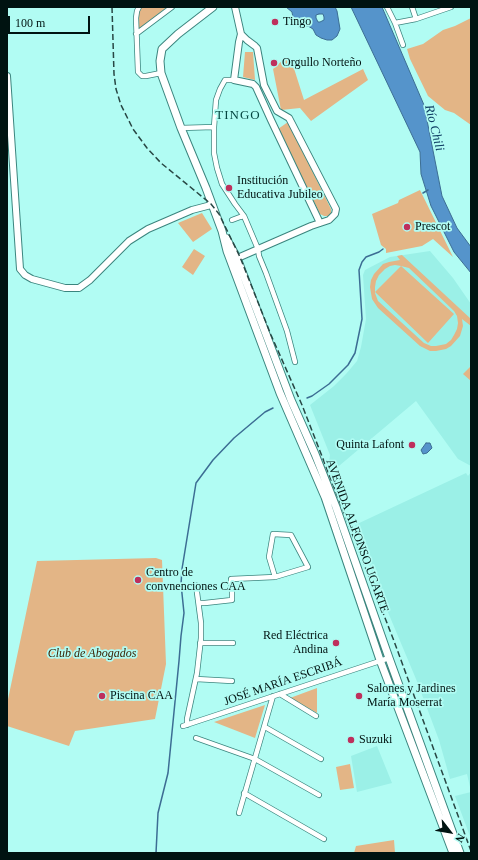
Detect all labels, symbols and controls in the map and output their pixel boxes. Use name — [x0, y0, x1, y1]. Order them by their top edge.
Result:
scale bar — [10, 8, 92, 34]
place label: Tingo — [283, 15, 311, 29]
text: 100 m — [15, 16, 45, 30]
marker: Tingo — [270, 17, 280, 27]
place label: Orgullo Norteño — [282, 56, 361, 70]
marker: Orgullo Norteño — [269, 58, 279, 68]
water label: Río Chili — [421, 103, 447, 153]
district label: TINGO — [215, 108, 261, 124]
place label: Institución Educativa Jubileo — [237, 174, 323, 202]
marker: Institución Educativa Jubileo — [224, 183, 234, 193]
place label: Prescot — [415, 220, 450, 234]
marker: Prescot — [402, 222, 412, 232]
place label: Quinta Lafont — [336, 438, 404, 452]
marker: Quinta Lafont — [407, 440, 417, 450]
street label: AVENIDA ALFONSO UGARTE — [322, 457, 392, 615]
place label: Centro de convnenciones CAA — [146, 566, 246, 594]
marker: Centro de convnenciones CAA — [133, 575, 143, 585]
place label: Red Eléctrica Andina — [263, 629, 328, 657]
marker: Red Eléctrica Andina — [331, 638, 341, 648]
park label: Club de Abogados — [48, 647, 136, 661]
street label: JOSÉ MARÍA ESCRIBÁ — [222, 655, 344, 709]
place label: Salones y Jardines María Moserrat — [367, 682, 456, 710]
place label: Piscina CAA — [110, 689, 173, 703]
marker: Piscina CAA — [97, 691, 107, 701]
marker: Salones y Jardines María Moserrat — [354, 691, 364, 701]
place label: Suzuki — [359, 733, 392, 747]
marker: Suzuki — [346, 735, 356, 745]
north arrow — [430, 812, 470, 852]
text: N — [453, 832, 467, 845]

